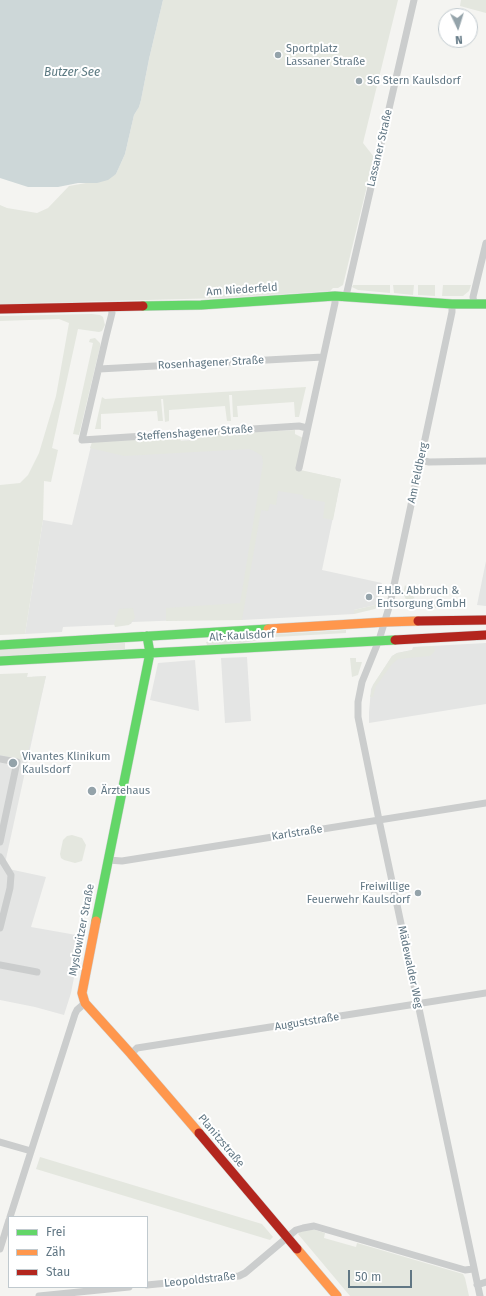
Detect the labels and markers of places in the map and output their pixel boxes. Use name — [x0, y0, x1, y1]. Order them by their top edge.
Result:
place label: Sportplatz Lassaner Straße — [286, 42, 365, 68]
marker: Sportplatz Lassaner Straße — [273, 50, 283, 60]
place label: SG Stern Kaulsdorf — [367, 74, 460, 88]
marker: SG Stern Kaulsdorf — [354, 76, 364, 86]
place label: F.H.B. Abbruch & Entsorgung GmbH — [377, 584, 466, 610]
marker: F.H.B. Abbruch & Entsorgung GmbH — [364, 592, 374, 602]
place label: Vivantes Klinikum Kaulsdorf — [22, 750, 110, 776]
marker: Vivantes Klinikum Kaulsdorf — [7, 757, 19, 769]
place label: Ärztehaus — [101, 784, 150, 798]
marker: Ärztehaus — [86, 785, 98, 797]
place label: Freiwillige Feuerwehr Kaulsdorf — [307, 880, 410, 906]
marker: Freiwillige Feuerwehr Kaulsdorf — [413, 888, 423, 898]

